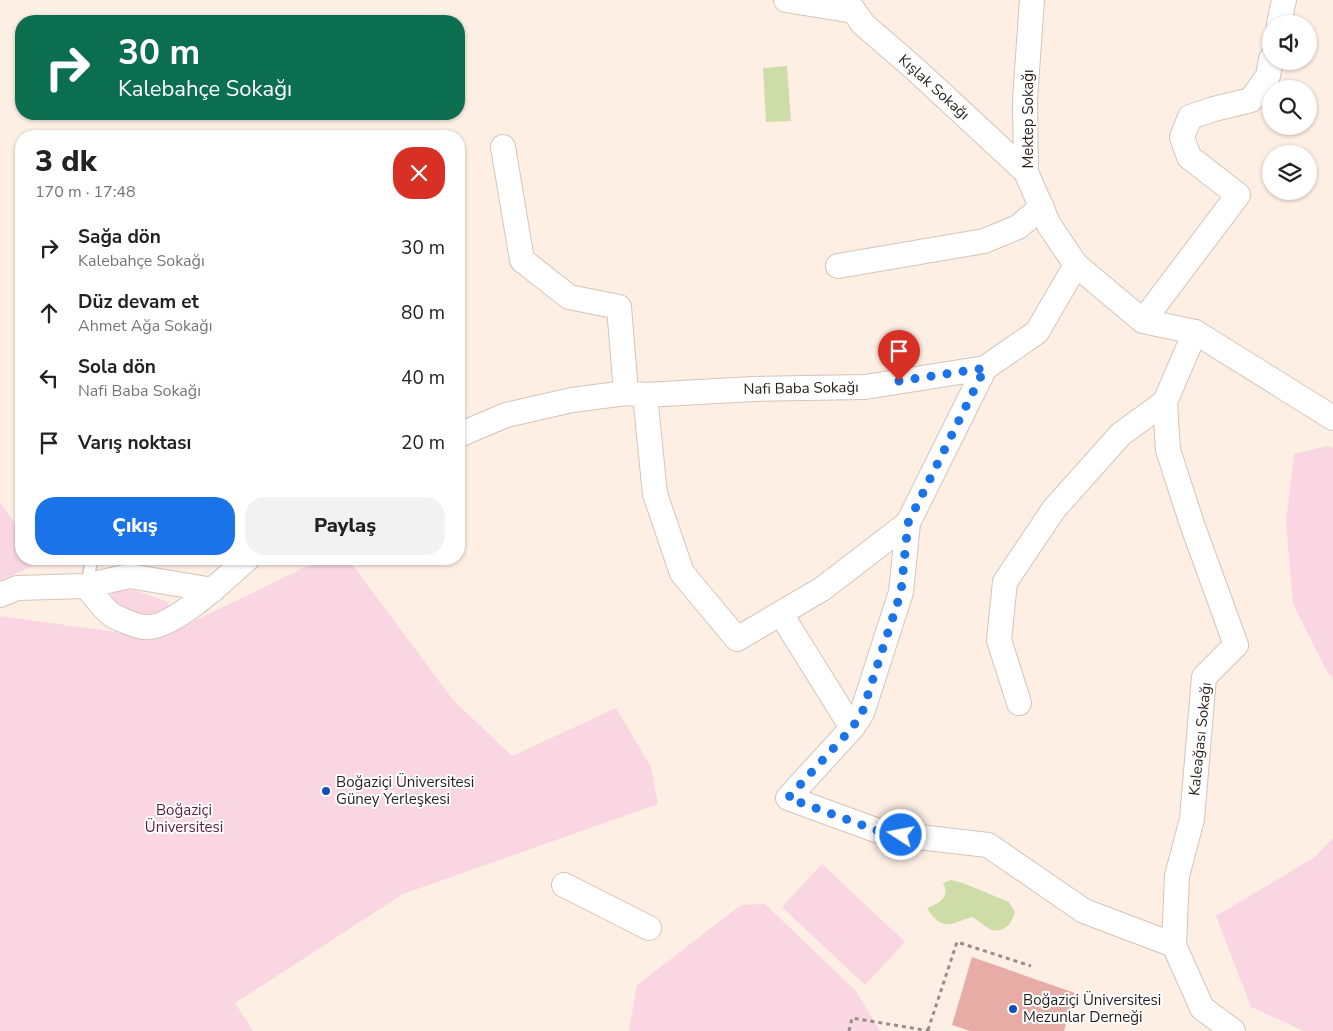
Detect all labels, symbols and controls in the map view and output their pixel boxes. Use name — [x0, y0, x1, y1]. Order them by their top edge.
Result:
map controls — [1262, 15, 1317, 200]
button: sound — [1262, 15, 1317, 70]
text: 30 m — [118, 29, 200, 76]
icon: right — [35, 35, 100, 100]
street label: Kışlak Sokağı — [894, 50, 974, 124]
street label: Mektep Sokağı — [1018, 69, 1038, 169]
text: Kalebahçe Sokağı — [118, 74, 292, 104]
button: search — [1262, 80, 1317, 135]
text: 3 dk — [35, 141, 96, 182]
button: layers — [1262, 145, 1317, 200]
button: close — [393, 147, 445, 199]
text: 170 m · 17:48 — [35, 181, 136, 203]
text: Sağa dön — [78, 224, 161, 250]
icon: right — [35, 234, 63, 262]
text: 30 m — [401, 235, 445, 261]
text: Kalebahçe Sokağı — [78, 250, 205, 272]
text: Düz devam et — [78, 289, 199, 315]
icon: ahead — [35, 299, 63, 327]
text: 80 m — [401, 300, 445, 326]
text: Ahmet Ağa Sokağı — [78, 315, 212, 337]
pin — [878, 330, 920, 381]
icon: arrive — [885, 337, 913, 365]
text: Sola dön — [78, 354, 156, 380]
icon: left — [35, 364, 63, 392]
text: 40 m — [401, 365, 445, 391]
street label: Nafi Baba Sokağı — [743, 377, 859, 399]
text: Nafi Baba Sokağı — [78, 380, 201, 402]
icon: arrive — [35, 429, 63, 457]
text: Varış noktası — [78, 430, 191, 456]
text: 20 m — [401, 430, 445, 456]
button: Çıkış — [35, 497, 235, 555]
button: Paylaş — [245, 497, 445, 555]
street label: Kaleağası Sokağı — [1184, 681, 1216, 797]
place label: Boğaziçi Üniversitesi Güney Yerleşkesi — [336, 772, 474, 809]
marker: Boğaziçi Üniversitesi Güney Yerleşkesi — [320, 785, 332, 797]
park label: Boğaziçi Üniversitesi — [145, 800, 223, 837]
position arrow — [874, 808, 926, 860]
place label: Boğaziçi Üniversitesi Mezunlar Derneği — [1023, 990, 1161, 1027]
marker: Boğaziçi Üniversitesi Mezunlar Derneği — [1007, 1003, 1019, 1015]

